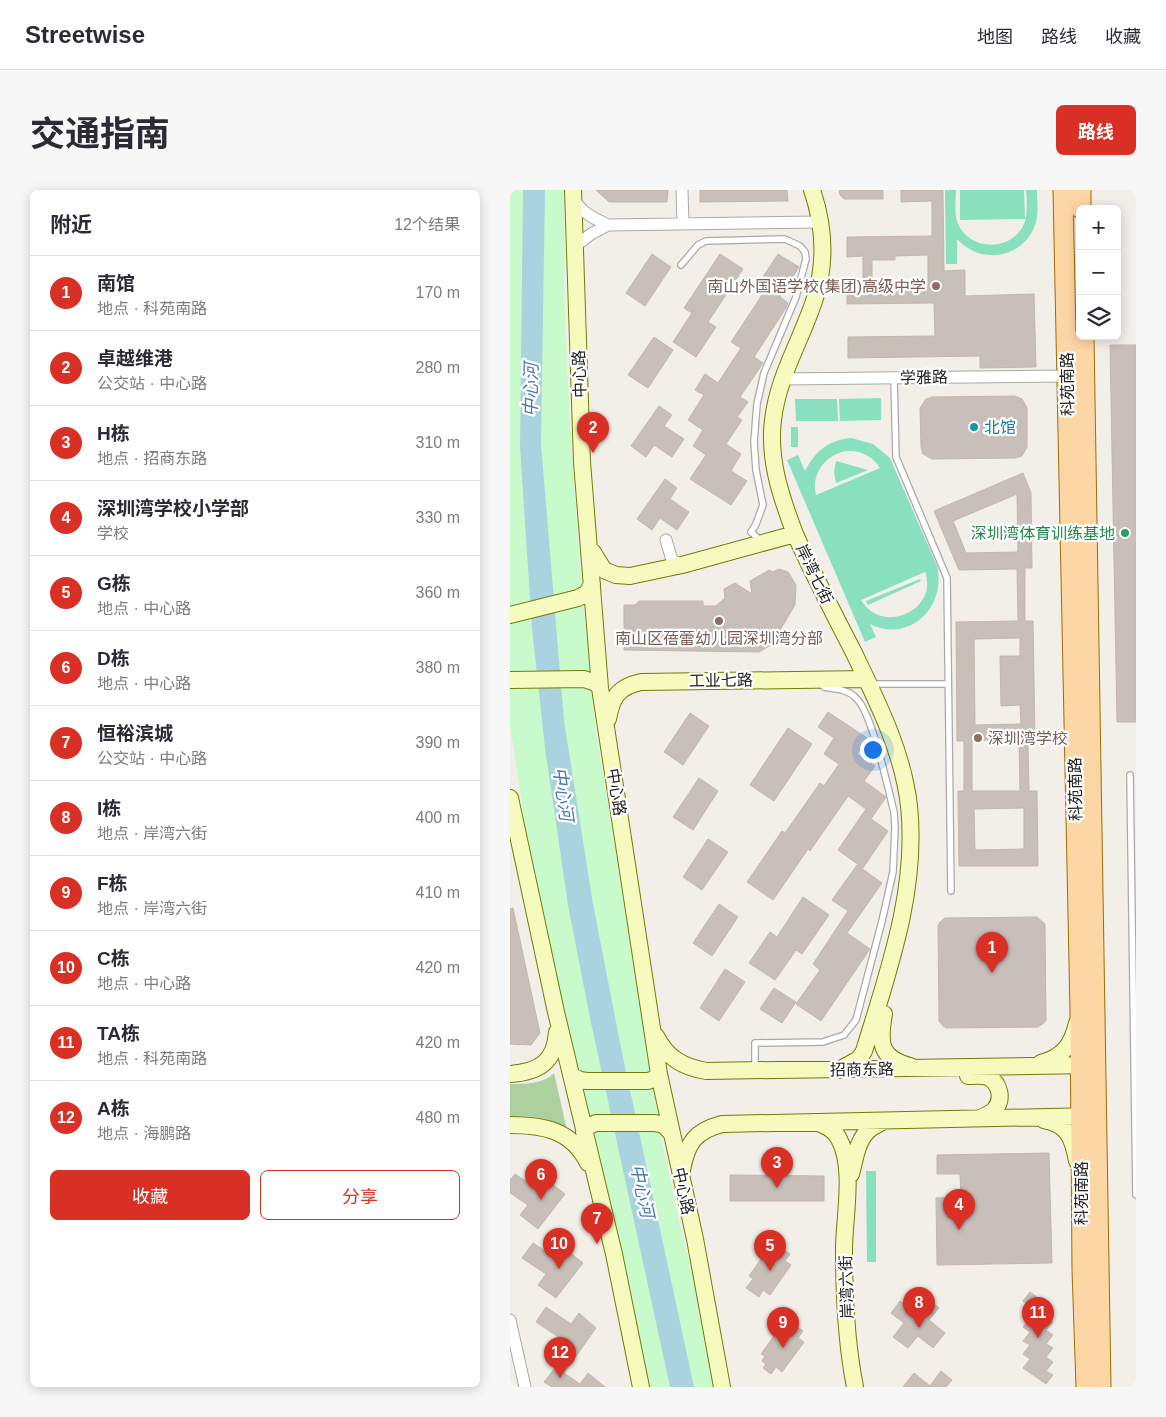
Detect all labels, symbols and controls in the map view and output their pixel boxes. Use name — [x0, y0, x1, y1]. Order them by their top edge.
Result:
text: Streetwise — [25, 21, 145, 48]
text: 地图 — [977, 27, 1013, 47]
text: 路线 — [1041, 27, 1077, 47]
text: 收藏 — [1105, 27, 1141, 47]
button: 路线 — [1056, 105, 1136, 155]
text: 交通指南 — [30, 114, 170, 153]
map controls — [1076, 205, 1121, 340]
button: + — [1076, 205, 1121, 250]
text: 附近 — [50, 213, 92, 236]
text: 12个结果 — [394, 216, 460, 233]
button: − — [1076, 250, 1121, 295]
text: 南馆 — [97, 273, 135, 294]
place label: 南山外国语学校(集团)高级中学 — [707, 277, 926, 295]
marker: 南山外国语学校(集团)高级中学 — [930, 280, 942, 292]
text: 1 — [62, 284, 70, 301]
text: 170 m — [416, 284, 460, 301]
button: layers — [1076, 295, 1121, 340]
text: 地点 · 科苑南路 — [97, 300, 207, 317]
text: 卓越维港 — [97, 348, 173, 369]
street label: 中心路 — [570, 350, 589, 398]
street label: 科苑南路 — [1058, 352, 1077, 416]
text: 2 — [62, 359, 70, 376]
text: 280 m — [416, 359, 460, 376]
water label: 中心河 — [521, 360, 542, 417]
street label: 学雅路 — [900, 369, 948, 386]
text: 公交站 · 中心路 — [97, 375, 207, 392]
pin: 2 — [577, 412, 609, 453]
place label: 北馆 — [984, 419, 1016, 436]
marker: 北馆 — [968, 421, 980, 433]
text: H栋 — [97, 423, 130, 444]
text: 3 — [62, 434, 70, 451]
text: 310 m — [416, 434, 460, 451]
text: 地点 · 招商东路 — [97, 450, 207, 467]
text: 深圳湾学校小学部 — [97, 498, 249, 519]
text: 4 — [62, 509, 70, 526]
text: 330 m — [416, 509, 460, 526]
text: 学校 — [97, 525, 129, 542]
place label: 深圳湾体育训练基地 — [971, 525, 1115, 542]
marker: 深圳湾体育训练基地 — [1119, 527, 1131, 539]
street label: 岸湾七街 — [793, 542, 836, 607]
text: G栋 — [97, 573, 131, 594]
text: 5 — [62, 584, 70, 601]
text: 360 m — [416, 584, 460, 601]
text: 地点 · 中心路 — [97, 600, 191, 617]
marker: 南山区蓓蕾幼儿园深圳湾分部 — [713, 615, 725, 627]
place label: 南山区蓓蕾幼儿园深圳湾分部 — [615, 630, 823, 647]
text: D栋 — [97, 648, 130, 669]
text: 6 — [62, 659, 70, 676]
text: 380 m — [416, 659, 460, 676]
street label: 工业七路 — [689, 671, 753, 690]
text: 地点 · 中心路 — [97, 675, 191, 692]
text: 恒裕滨城 — [97, 723, 173, 744]
place label: 深圳湾学校 — [988, 730, 1068, 747]
marker: 深圳湾学校 — [972, 732, 984, 744]
text: 7 — [62, 734, 70, 751]
text: 390 m — [416, 734, 460, 751]
your location — [860, 737, 886, 763]
text: 公交站 · 中心路 — [97, 750, 207, 767]
street label: 科苑南路 — [1066, 757, 1085, 821]
water label: 中心河 — [549, 766, 577, 825]
street label: 中心路 — [604, 767, 629, 817]
text: I栋 — [97, 798, 121, 819]
text: 8 — [62, 809, 70, 826]
text: 400 m — [416, 809, 460, 826]
text: 地点 · 岸湾六街 — [97, 825, 207, 842]
text: F栋 — [97, 873, 128, 894]
text: 9 — [62, 884, 70, 901]
text: 410 m — [416, 884, 460, 901]
text: 地点 · 岸湾六街 — [97, 900, 207, 917]
pin: 1 — [976, 932, 1008, 973]
text: C栋 — [97, 948, 130, 969]
text: 10 — [57, 959, 75, 976]
text: 420 m — [416, 959, 460, 976]
text: 地点 · 中心路 — [97, 975, 191, 992]
text: TA栋 — [97, 1023, 140, 1044]
text: 11 — [58, 1034, 74, 1051]
text: 420 m — [416, 1034, 460, 1051]
text: 地点 · 科苑南路 — [97, 1050, 207, 1067]
street label: 招商东路 — [830, 1060, 894, 1079]
text: A栋 — [97, 1098, 130, 1119]
text: 12 — [57, 1109, 75, 1126]
text: 480 m — [416, 1109, 460, 1126]
text: 地点 · 海鹏路 — [97, 1125, 191, 1142]
pin: 3 — [761, 1147, 793, 1188]
pin: 6 — [525, 1159, 557, 1200]
street label: 科苑南路 — [1073, 1161, 1090, 1225]
water label: 中心河 — [627, 1163, 658, 1222]
street label: 中心路 — [670, 1166, 697, 1216]
button: 收藏 — [50, 1170, 250, 1220]
button: 分享 — [260, 1170, 460, 1220]
pin: 4 — [943, 1189, 975, 1230]
pin: 7 — [581, 1203, 613, 1244]
pin: 10 — [543, 1228, 575, 1269]
pin: 5 — [754, 1230, 786, 1271]
street label: 岸湾六街 — [837, 1255, 856, 1319]
pin: 8 — [903, 1287, 935, 1328]
pin: 11 — [1022, 1297, 1054, 1338]
pin: 9 — [767, 1307, 799, 1348]
pin: 12 — [544, 1337, 576, 1378]

